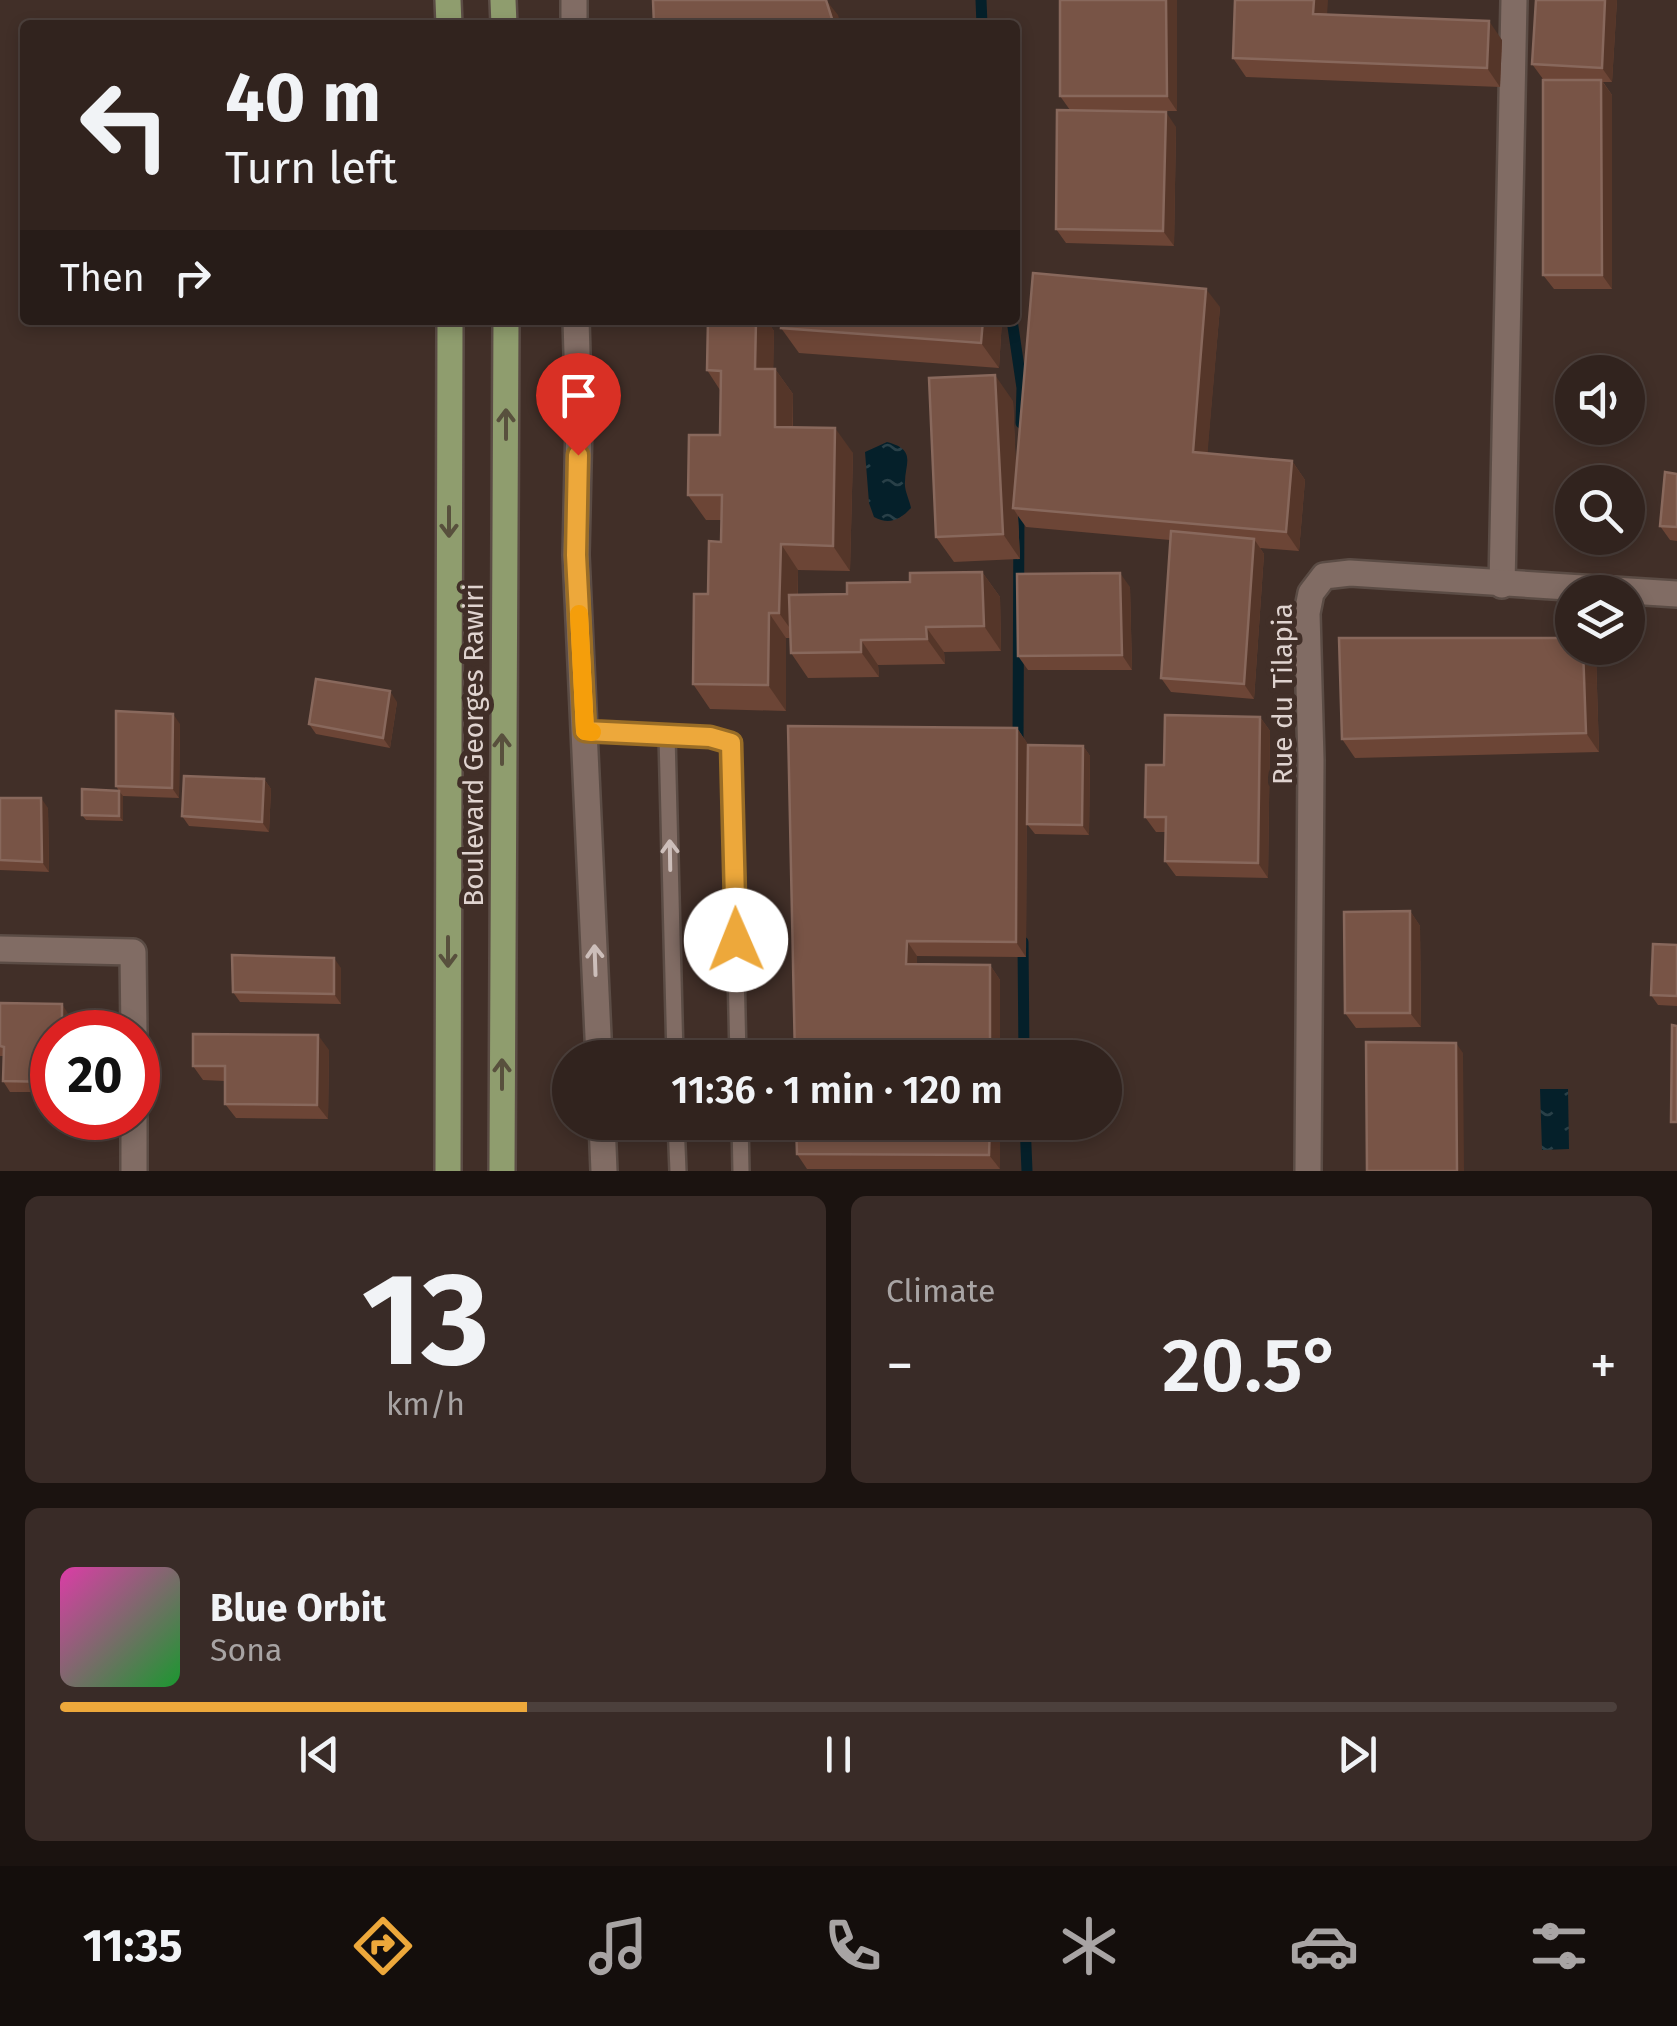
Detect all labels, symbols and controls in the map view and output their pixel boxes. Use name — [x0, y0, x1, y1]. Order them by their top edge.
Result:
text: 40 m — [225, 56, 381, 140]
icon: left — [60, 60, 190, 190]
text: Turn left — [225, 141, 397, 195]
icon: right — [165, 250, 220, 305]
text: Then — [60, 255, 145, 301]
pin — [536, 353, 621, 456]
map controls — [1555, 355, 1645, 665]
button: sound — [1555, 355, 1645, 445]
icon: arrive — [551, 368, 606, 423]
one-way arrow — [496, 408, 515, 440]
button: search — [1555, 465, 1645, 555]
one-way arrow — [440, 506, 458, 538]
button: layers — [1555, 575, 1645, 665]
street label: Boulevard Georges Rawiri — [457, 583, 490, 907]
street label: Rue du Tilapia — [1266, 603, 1299, 785]
one-way arrow — [492, 733, 512, 766]
one-way arrow — [660, 840, 679, 872]
position arrow — [684, 888, 788, 992]
one-way arrow — [438, 936, 458, 968]
one-way arrow — [585, 945, 604, 977]
speed limit sign: 20 — [30, 1010, 160, 1140]
one-way arrow — [492, 1058, 512, 1090]
text: 11:36 · 1 min · 120 m — [671, 1067, 1003, 1113]
text: 13 — [362, 1242, 489, 1398]
text: Climate — [886, 1272, 995, 1310]
text: 20.5° — [1162, 1321, 1341, 1411]
text: − — [886, 1333, 914, 1399]
text: + — [1590, 1333, 1617, 1399]
text: km/h — [386, 1385, 465, 1423]
text: Blue Orbit — [210, 1585, 386, 1631]
text: Sona — [210, 1631, 282, 1669]
icon: previous — [292, 1727, 347, 1782]
icon: pause — [811, 1727, 866, 1782]
icon: next — [1330, 1727, 1385, 1782]
icon: directions — [348, 1911, 418, 1981]
icon: music — [583, 1911, 653, 1981]
icon: phone — [818, 1911, 888, 1981]
icon: climate — [1054, 1911, 1124, 1981]
icon: car — [1289, 1911, 1359, 1981]
icon: filters — [1524, 1911, 1594, 1981]
text: 11:35 — [83, 1919, 183, 1973]

